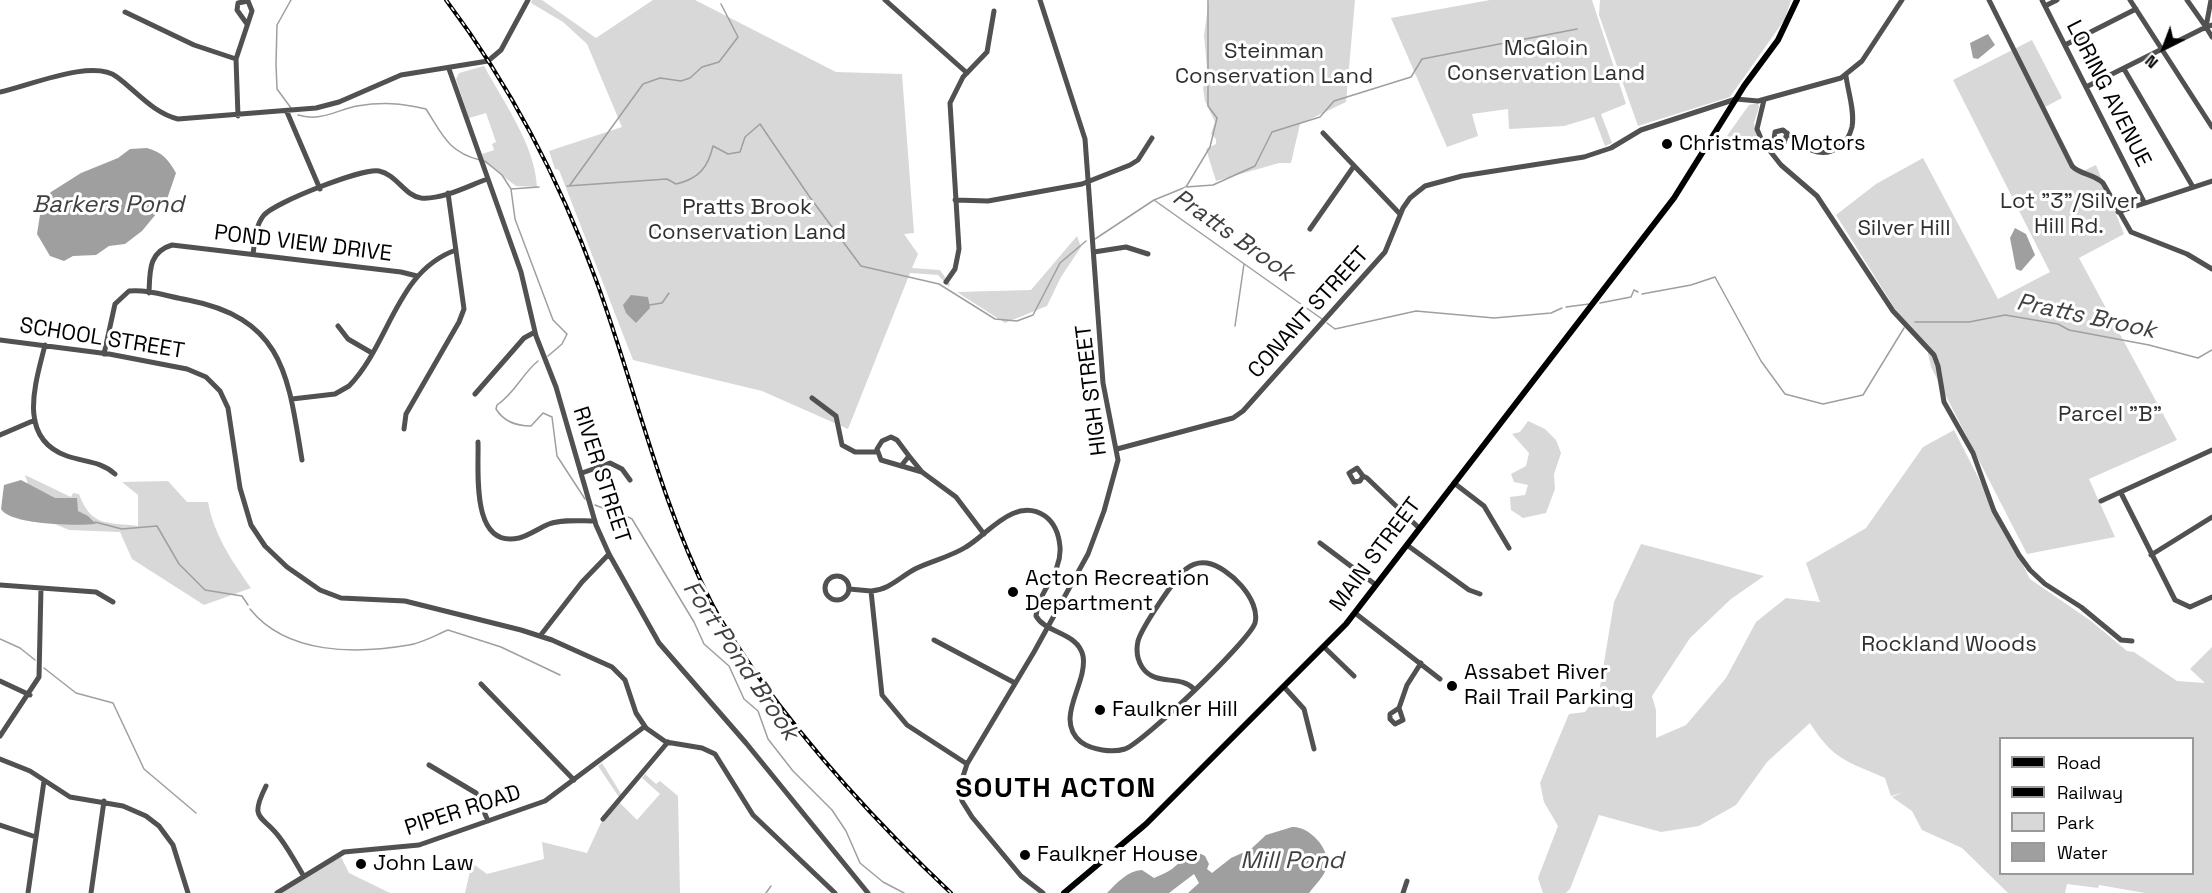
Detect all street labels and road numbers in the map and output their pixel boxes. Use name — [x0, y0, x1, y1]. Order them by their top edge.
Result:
street label: LORING AVENUE — [2060, 16, 2156, 172]
street label: POND VIEW DRIVE — [213, 220, 393, 268]
street label: CONANT STREET — [1243, 242, 1375, 384]
street label: SCHOOL STREET — [18, 313, 186, 365]
street label: HIGH STREET — [1071, 323, 1113, 457]
street label: RIVER STREET — [566, 403, 636, 547]
street label: MAIN STREET — [1325, 493, 1427, 617]
street label: PIPER ROAD — [402, 780, 524, 842]

